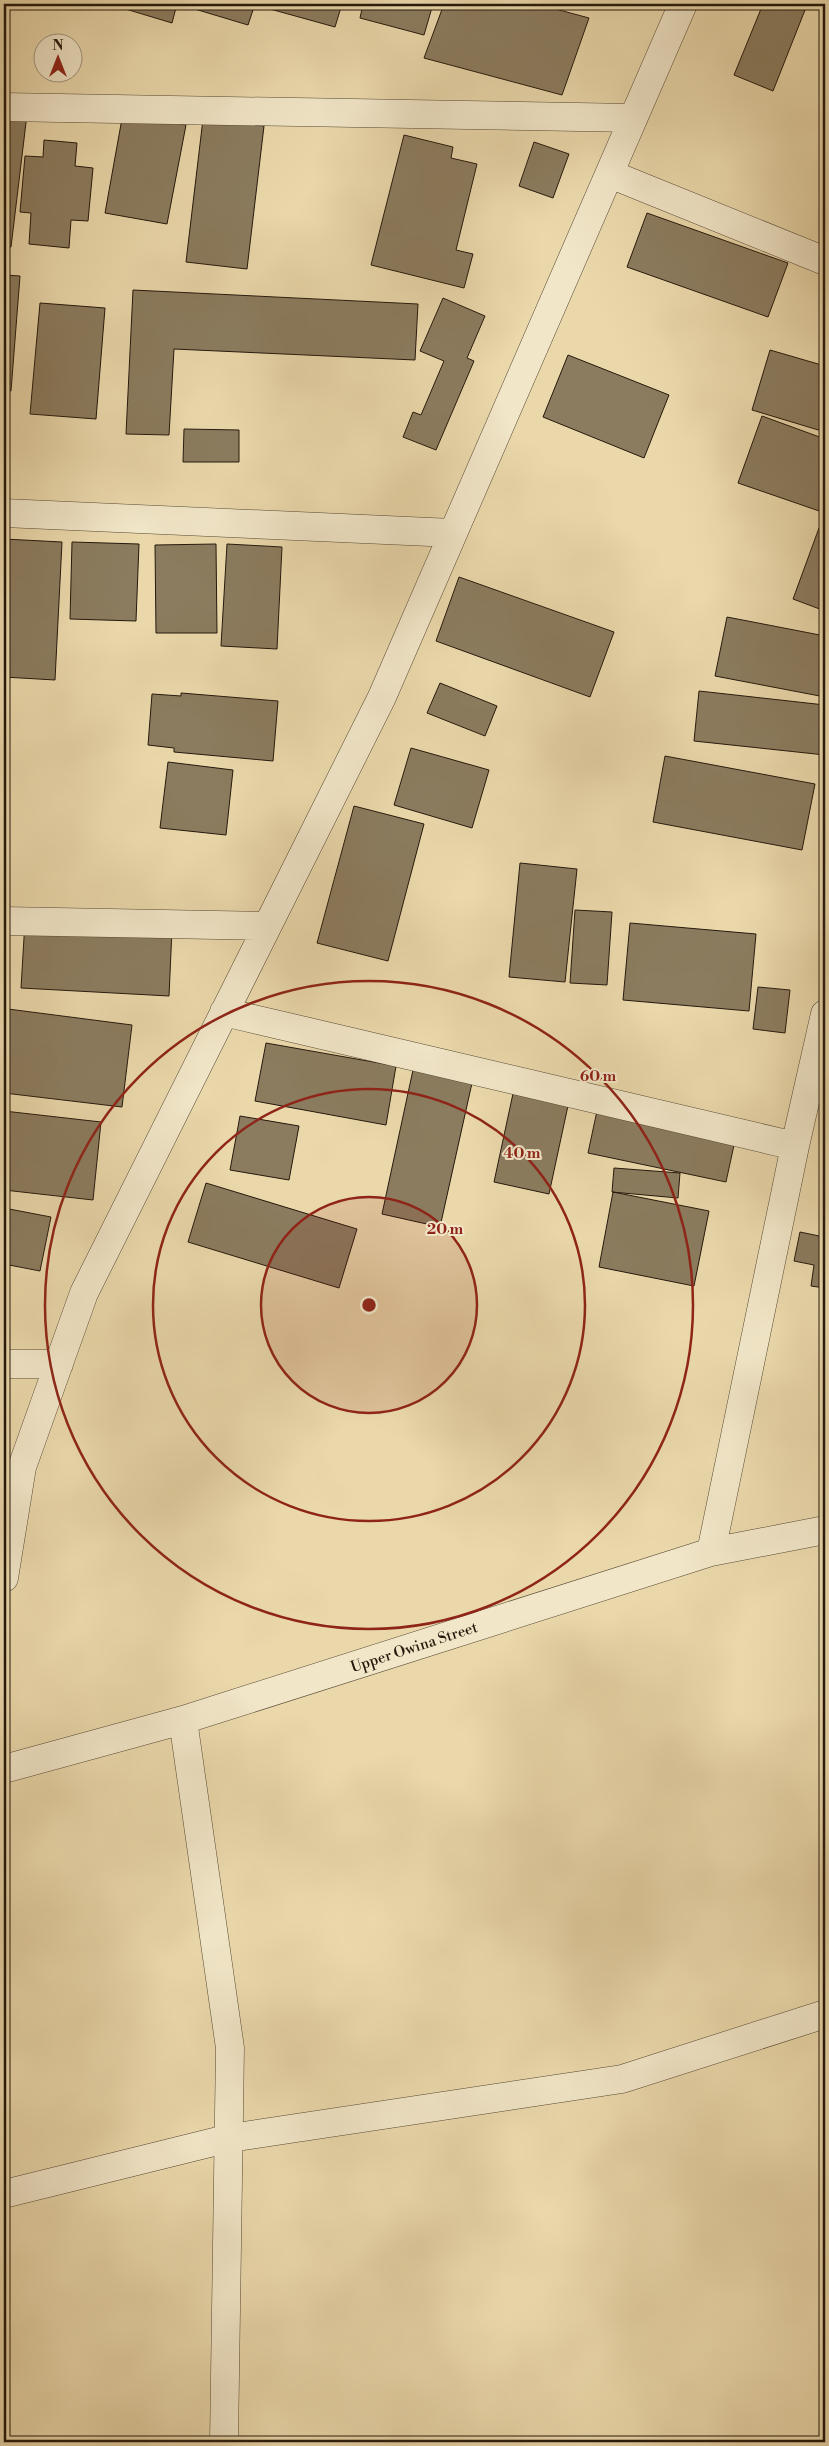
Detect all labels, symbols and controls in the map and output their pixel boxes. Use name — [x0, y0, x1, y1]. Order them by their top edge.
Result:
north arrow — [32, 32, 82, 82]
text: N — [52, 37, 64, 55]
text: 60 m — [580, 1067, 617, 1086]
text: 40 m — [503, 1144, 541, 1163]
text: 20 m — [427, 1220, 464, 1239]
centre of rings — [360, 1296, 378, 1314]
street label: Upper Owina Street — [348, 1618, 481, 1677]

